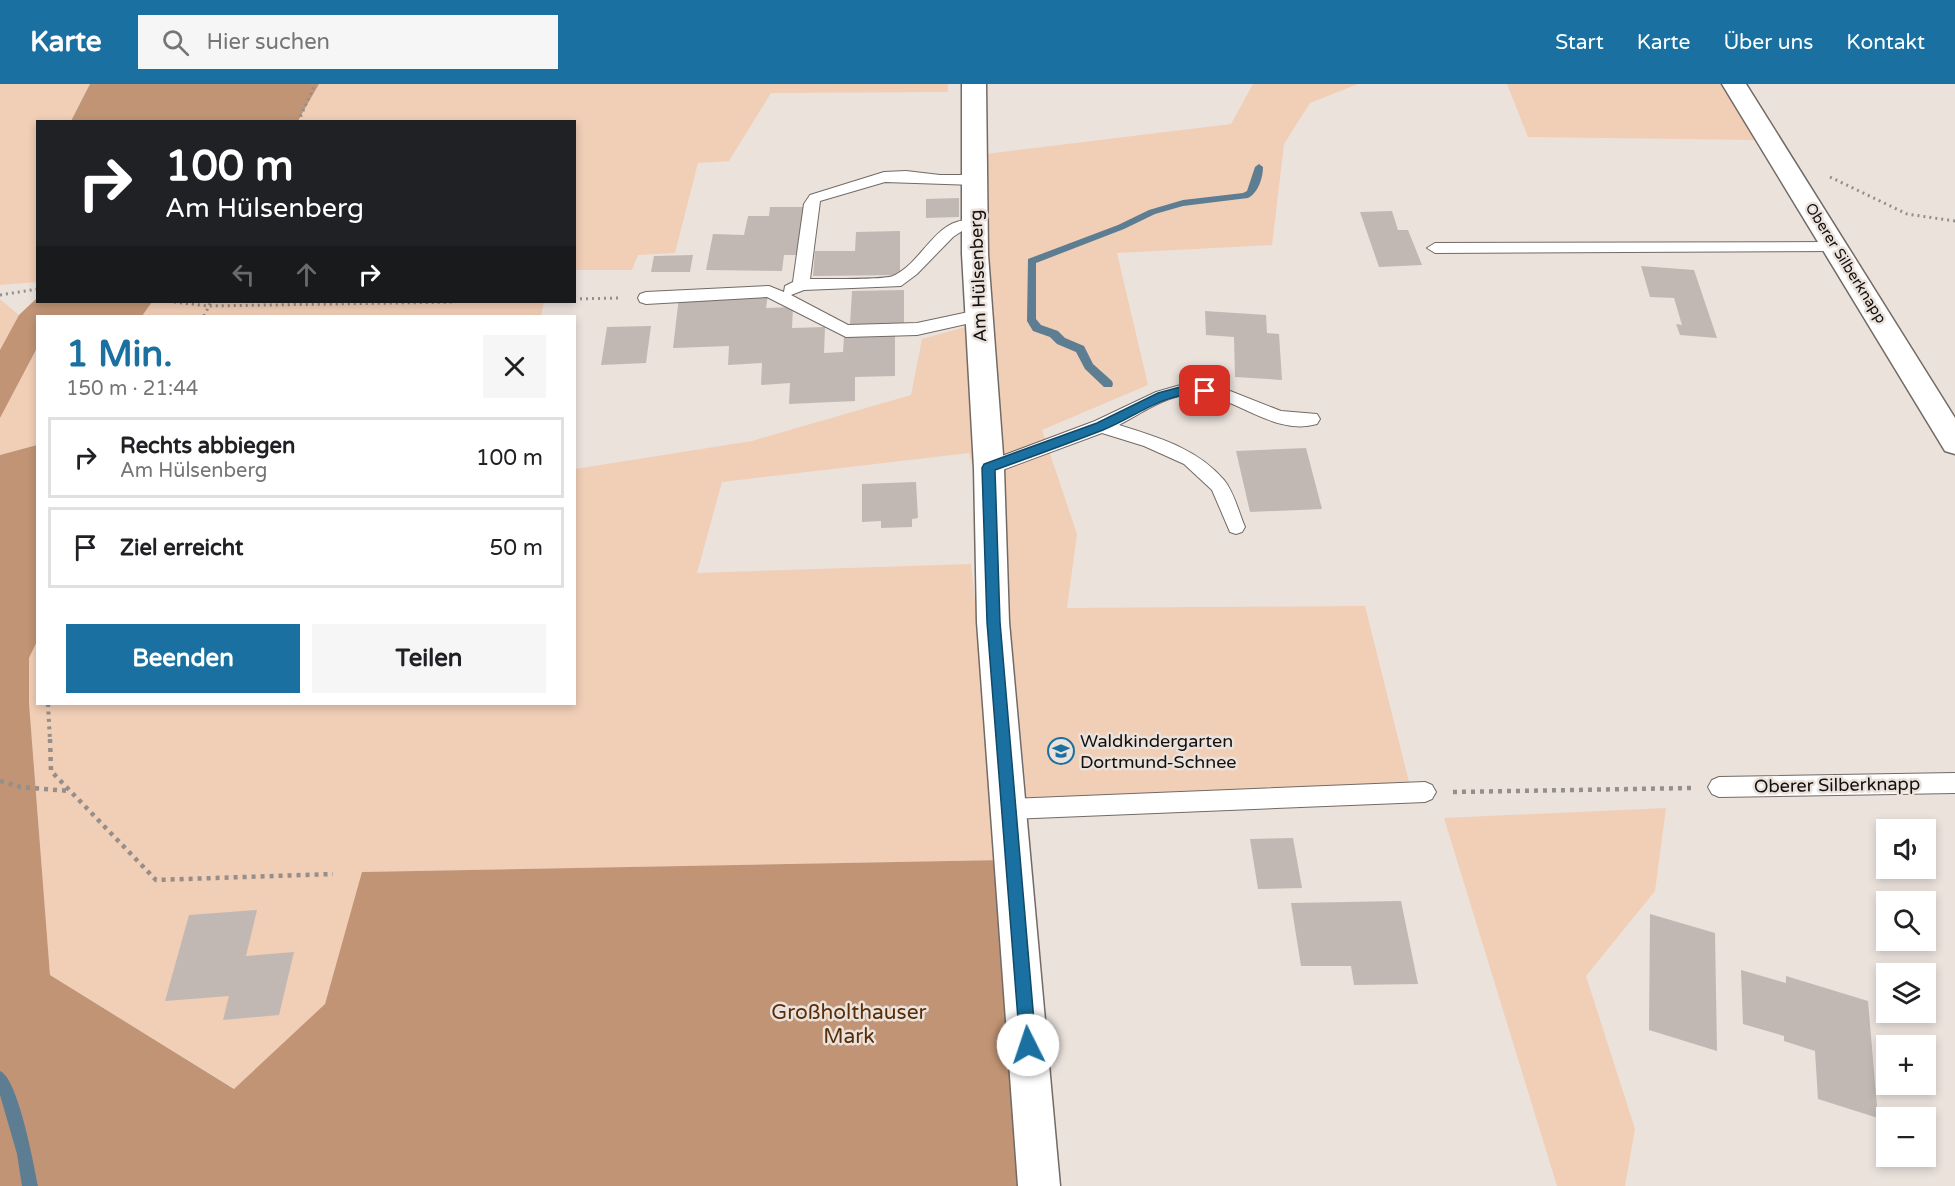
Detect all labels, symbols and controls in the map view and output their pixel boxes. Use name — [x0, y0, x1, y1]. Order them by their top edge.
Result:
search box — [138, 15, 558, 69]
text: Karte — [30, 25, 102, 59]
icon: search — [159, 26, 192, 59]
text: Hier suchen — [207, 29, 330, 55]
text: Start — [1555, 30, 1604, 55]
text: Karte — [1637, 30, 1690, 55]
text: Über uns — [1723, 30, 1813, 55]
text: Kontakt — [1846, 30, 1925, 55]
text: 100 m — [165, 141, 294, 192]
icon: right — [66, 144, 144, 222]
text: Am Hülsenberg — [165, 192, 364, 225]
street label: Oberer Silberknapp — [1802, 199, 1890, 327]
street label: Am Hülsenberg — [965, 209, 991, 343]
icon: left — [227, 258, 260, 291]
icon: ahead — [290, 258, 323, 291]
icon: right — [353, 258, 386, 291]
text: 1 Min. — [66, 333, 173, 376]
button: close — [483, 335, 546, 398]
pin — [1179, 365, 1230, 416]
icon: arrive — [1188, 374, 1221, 407]
text: 150 m · 21:44 — [66, 377, 198, 401]
text: Rechts abbiegen — [120, 433, 295, 459]
icon: right — [69, 441, 102, 474]
text: 100 m — [476, 445, 543, 471]
text: Am Hülsenberg — [120, 459, 267, 483]
icon: arrive — [69, 531, 102, 564]
text: Ziel erreicht — [120, 535, 243, 561]
text: 50 m — [489, 535, 543, 561]
button: Beenden — [66, 624, 300, 693]
button: Teilen — [312, 624, 546, 693]
place label: Waldkindergarten Dortmund-Schnee — [1080, 730, 1237, 773]
school or university icon: Waldkindergarten Dortmund-Schnee — [1046, 736, 1076, 766]
street label: Oberer Silberknapp — [1754, 773, 1920, 797]
map controls — [1876, 819, 1936, 1167]
button: sound — [1876, 819, 1936, 879]
button: search — [1876, 891, 1936, 951]
button: layers — [1876, 963, 1936, 1023]
park label: Großholthauser Mark — [771, 1000, 927, 1049]
position arrow — [996, 1013, 1060, 1077]
button: + — [1876, 1035, 1936, 1095]
button: − — [1876, 1107, 1936, 1167]

